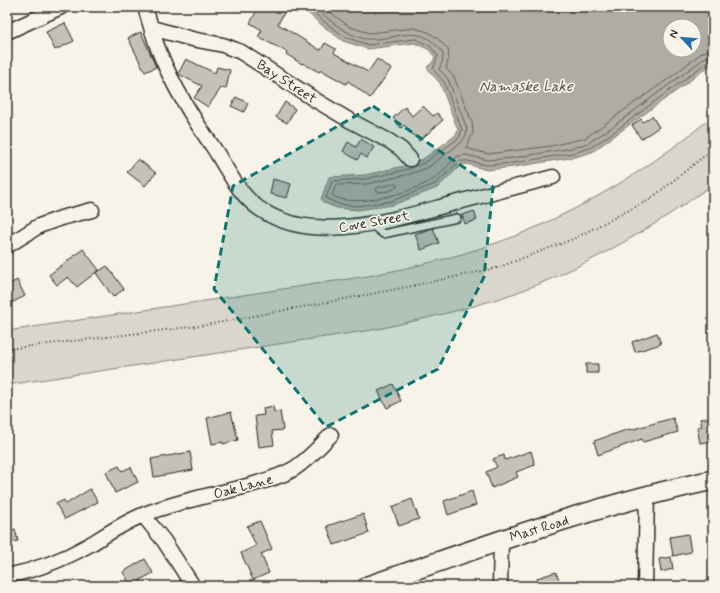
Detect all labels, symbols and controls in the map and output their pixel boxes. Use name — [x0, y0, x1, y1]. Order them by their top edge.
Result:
north arrow — [662, 18, 702, 58]
text: N — [666, 28, 682, 40]
street label: Bay Street — [253, 56, 320, 108]
water label: Namaske Lake — [479, 77, 574, 97]
street label: Cove Street — [337, 207, 412, 237]
street label: Oak Lane — [212, 470, 275, 504]
street label: Mast Road — [508, 511, 571, 546]

